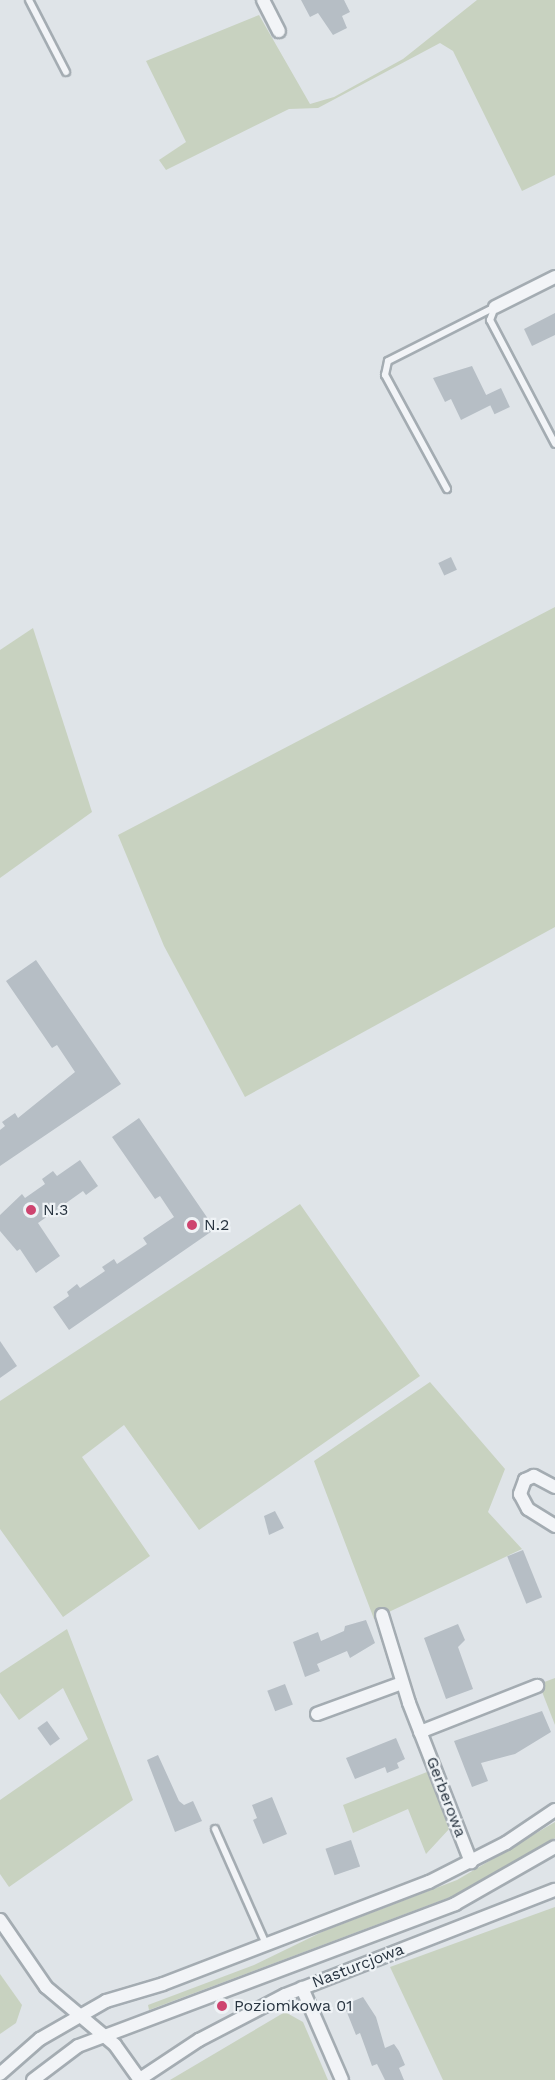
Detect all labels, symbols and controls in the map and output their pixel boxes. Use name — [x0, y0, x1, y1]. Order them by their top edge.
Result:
place label: N.3 — [43, 1200, 68, 1220]
marker: N.3 — [24, 1203, 38, 1217]
place label: N.2 — [204, 1215, 229, 1235]
marker: N.2 — [185, 1218, 199, 1232]
street label: Gerberowa — [422, 1754, 470, 1840]
street label: Nasturcjowa — [309, 1940, 407, 1992]
place label: Poziomkowa 01 — [234, 1996, 353, 2016]
marker: Poziomkowa 01 — [215, 1999, 229, 2013]

